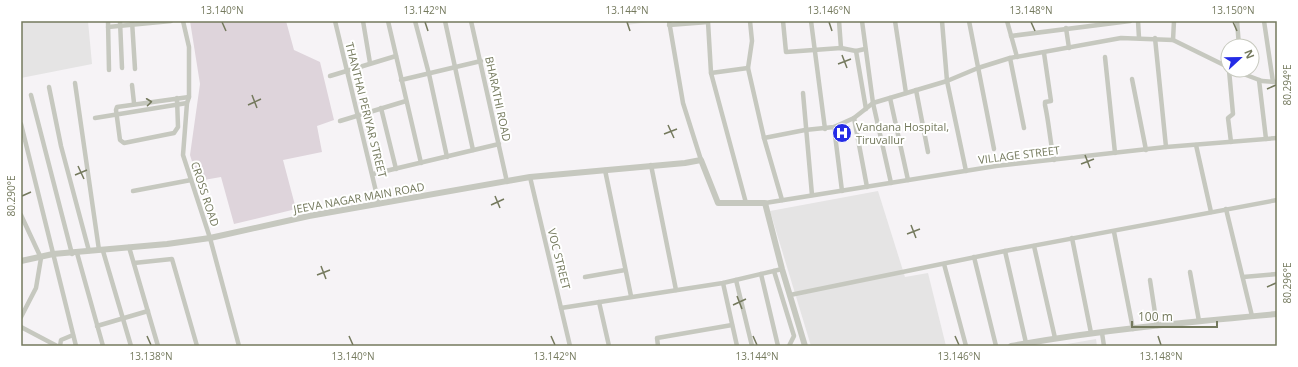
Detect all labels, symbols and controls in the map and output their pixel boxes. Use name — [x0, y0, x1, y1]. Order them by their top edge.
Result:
text: 13.140°N — [200, 3, 244, 17]
text: 13.142°N — [403, 3, 447, 17]
text: 13.144°N — [605, 3, 649, 17]
text: 13.146°N — [807, 3, 851, 17]
text: 13.148°N — [1009, 3, 1053, 17]
text: 13.150°N — [1211, 3, 1255, 17]
north arrow — [1220, 38, 1260, 78]
street label: THANTHAI PERIYAR STREET — [342, 41, 391, 179]
text: N — [1241, 47, 1258, 61]
street label: BHARATHI ROAD — [482, 55, 515, 143]
text: 80.294°E — [1280, 64, 1294, 106]
one-way arrow — [146, 97, 152, 106]
place label: Vandana Hospital, Tiruvallur — [856, 119, 949, 147]
hospital icon: Vandana Hospital, Tiruvallur — [831, 122, 853, 144]
street label: VILLAGE STREET — [977, 142, 1061, 167]
street label: CROSS ROAD — [188, 159, 223, 228]
text: 80.290°E — [4, 175, 18, 217]
street label: JEEVA NAGAR MAIN ROAD — [291, 179, 426, 217]
street label: VOC STREET — [545, 227, 574, 291]
text: 80.296°E — [1280, 262, 1294, 304]
scale bar — [1132, 303, 1217, 329]
text: 100 m — [1138, 308, 1173, 325]
text: 13.138°N — [129, 349, 173, 363]
text: 13.140°N — [331, 349, 375, 363]
text: 13.142°N — [533, 349, 577, 363]
text: 13.144°N — [735, 349, 779, 363]
text: 13.146°N — [937, 349, 981, 363]
text: 13.148°N — [1139, 349, 1183, 363]

